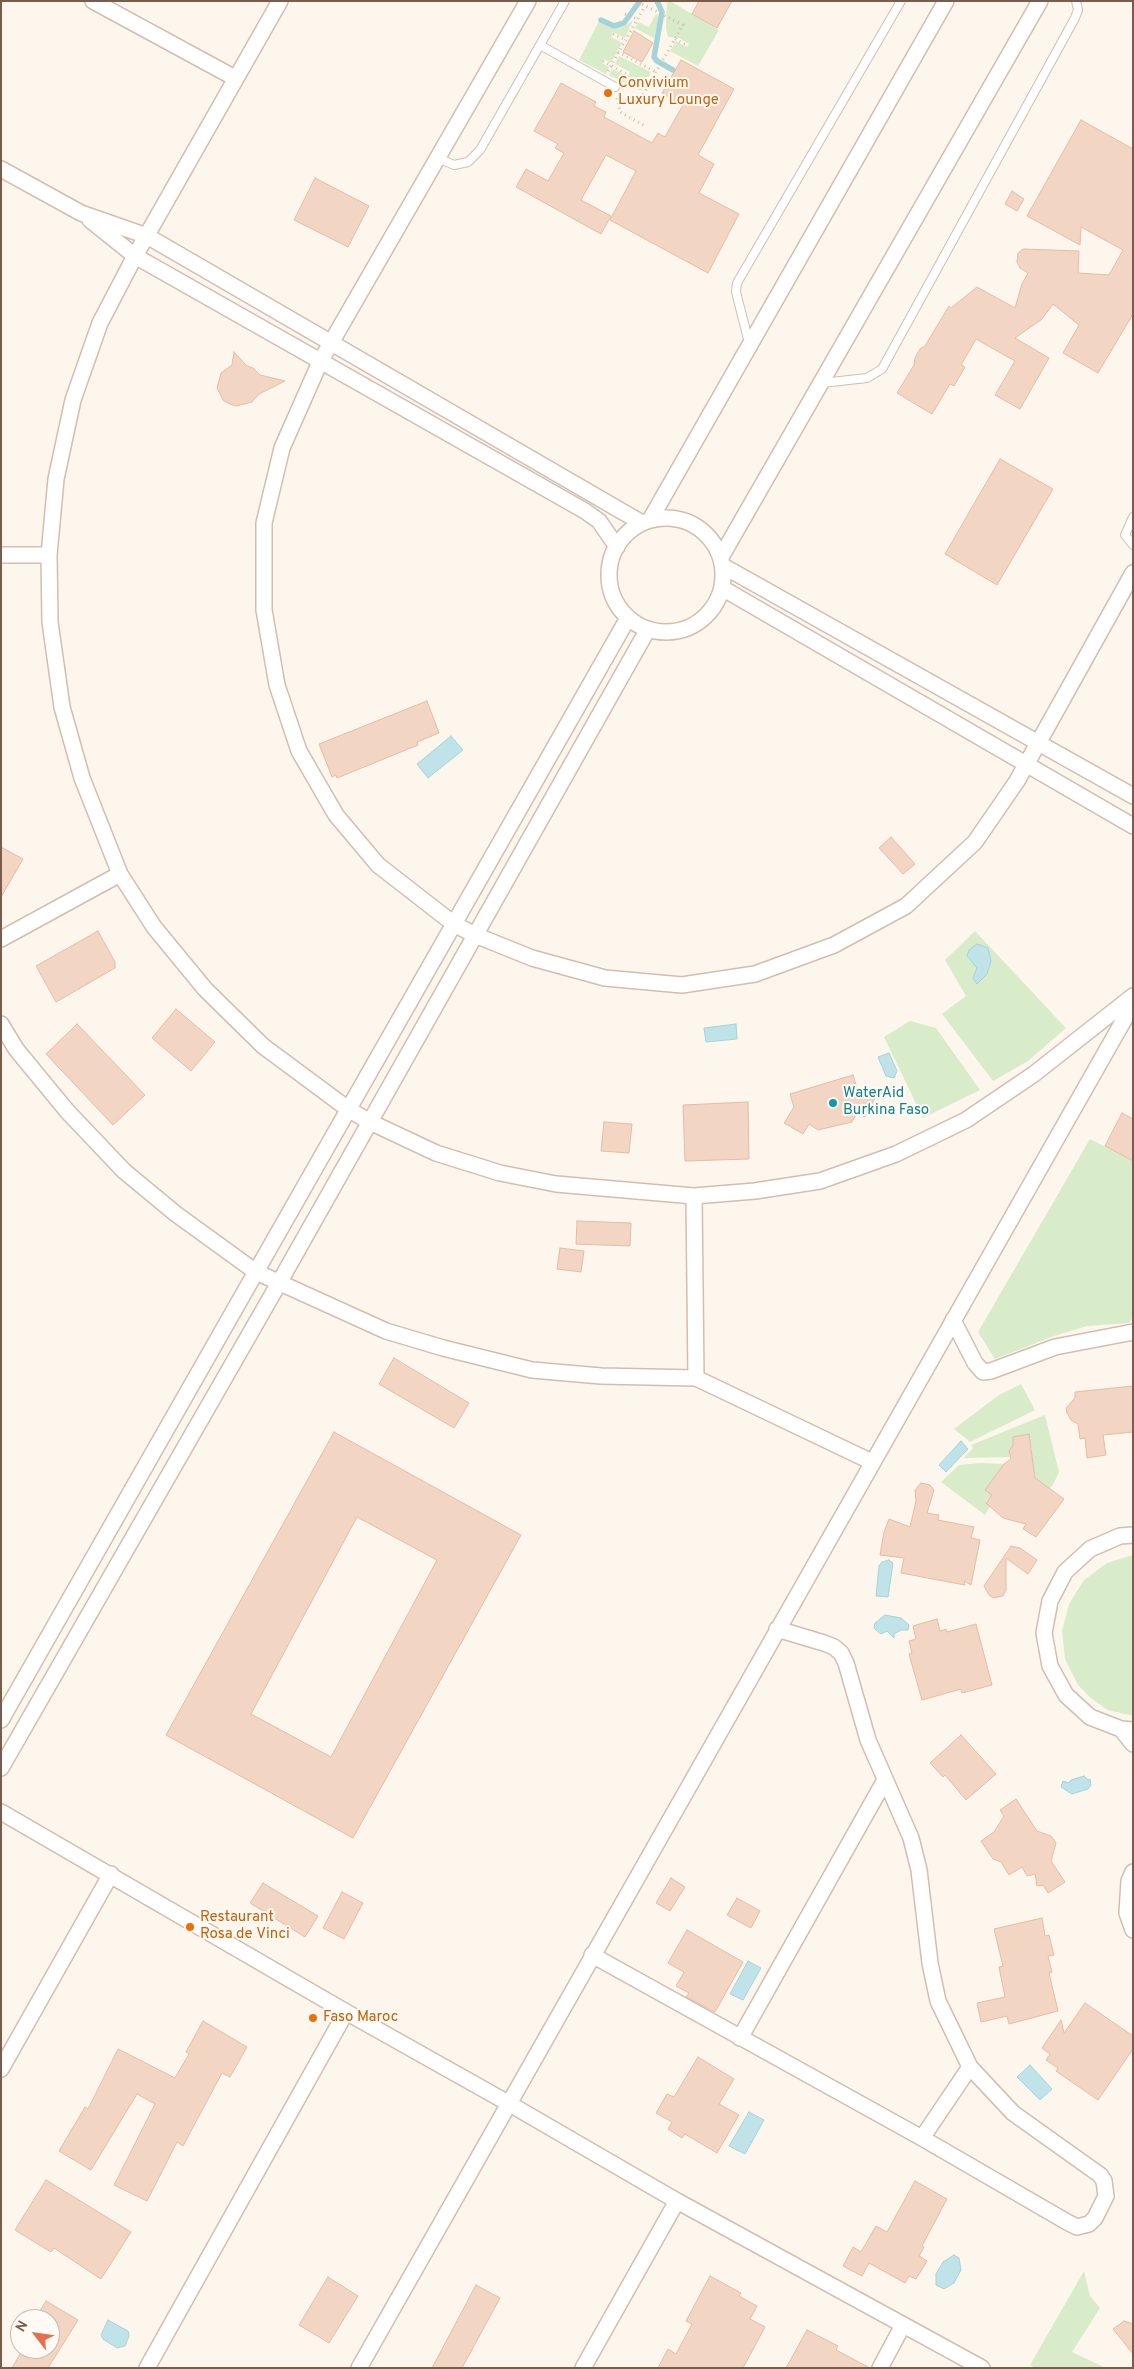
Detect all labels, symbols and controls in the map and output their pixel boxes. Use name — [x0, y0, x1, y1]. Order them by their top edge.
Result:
place label: Convivium Luxury Lounge — [618, 75, 719, 110]
marker: Convivium Luxury Lounge — [602, 87, 614, 99]
place label: WaterAid Burkina Faso — [843, 1085, 929, 1120]
marker: WaterAid Burkina Faso — [827, 1097, 839, 1109]
place label: Restaurant Rosa de Vinci — [200, 1909, 290, 1944]
marker: Restaurant Rosa de Vinci — [184, 1921, 196, 1933]
place label: Faso Maroc — [323, 2009, 398, 2027]
marker: Faso Maroc — [307, 2012, 319, 2024]
north arrow — [10, 2309, 60, 2359]
text: N — [13, 2318, 32, 2335]

